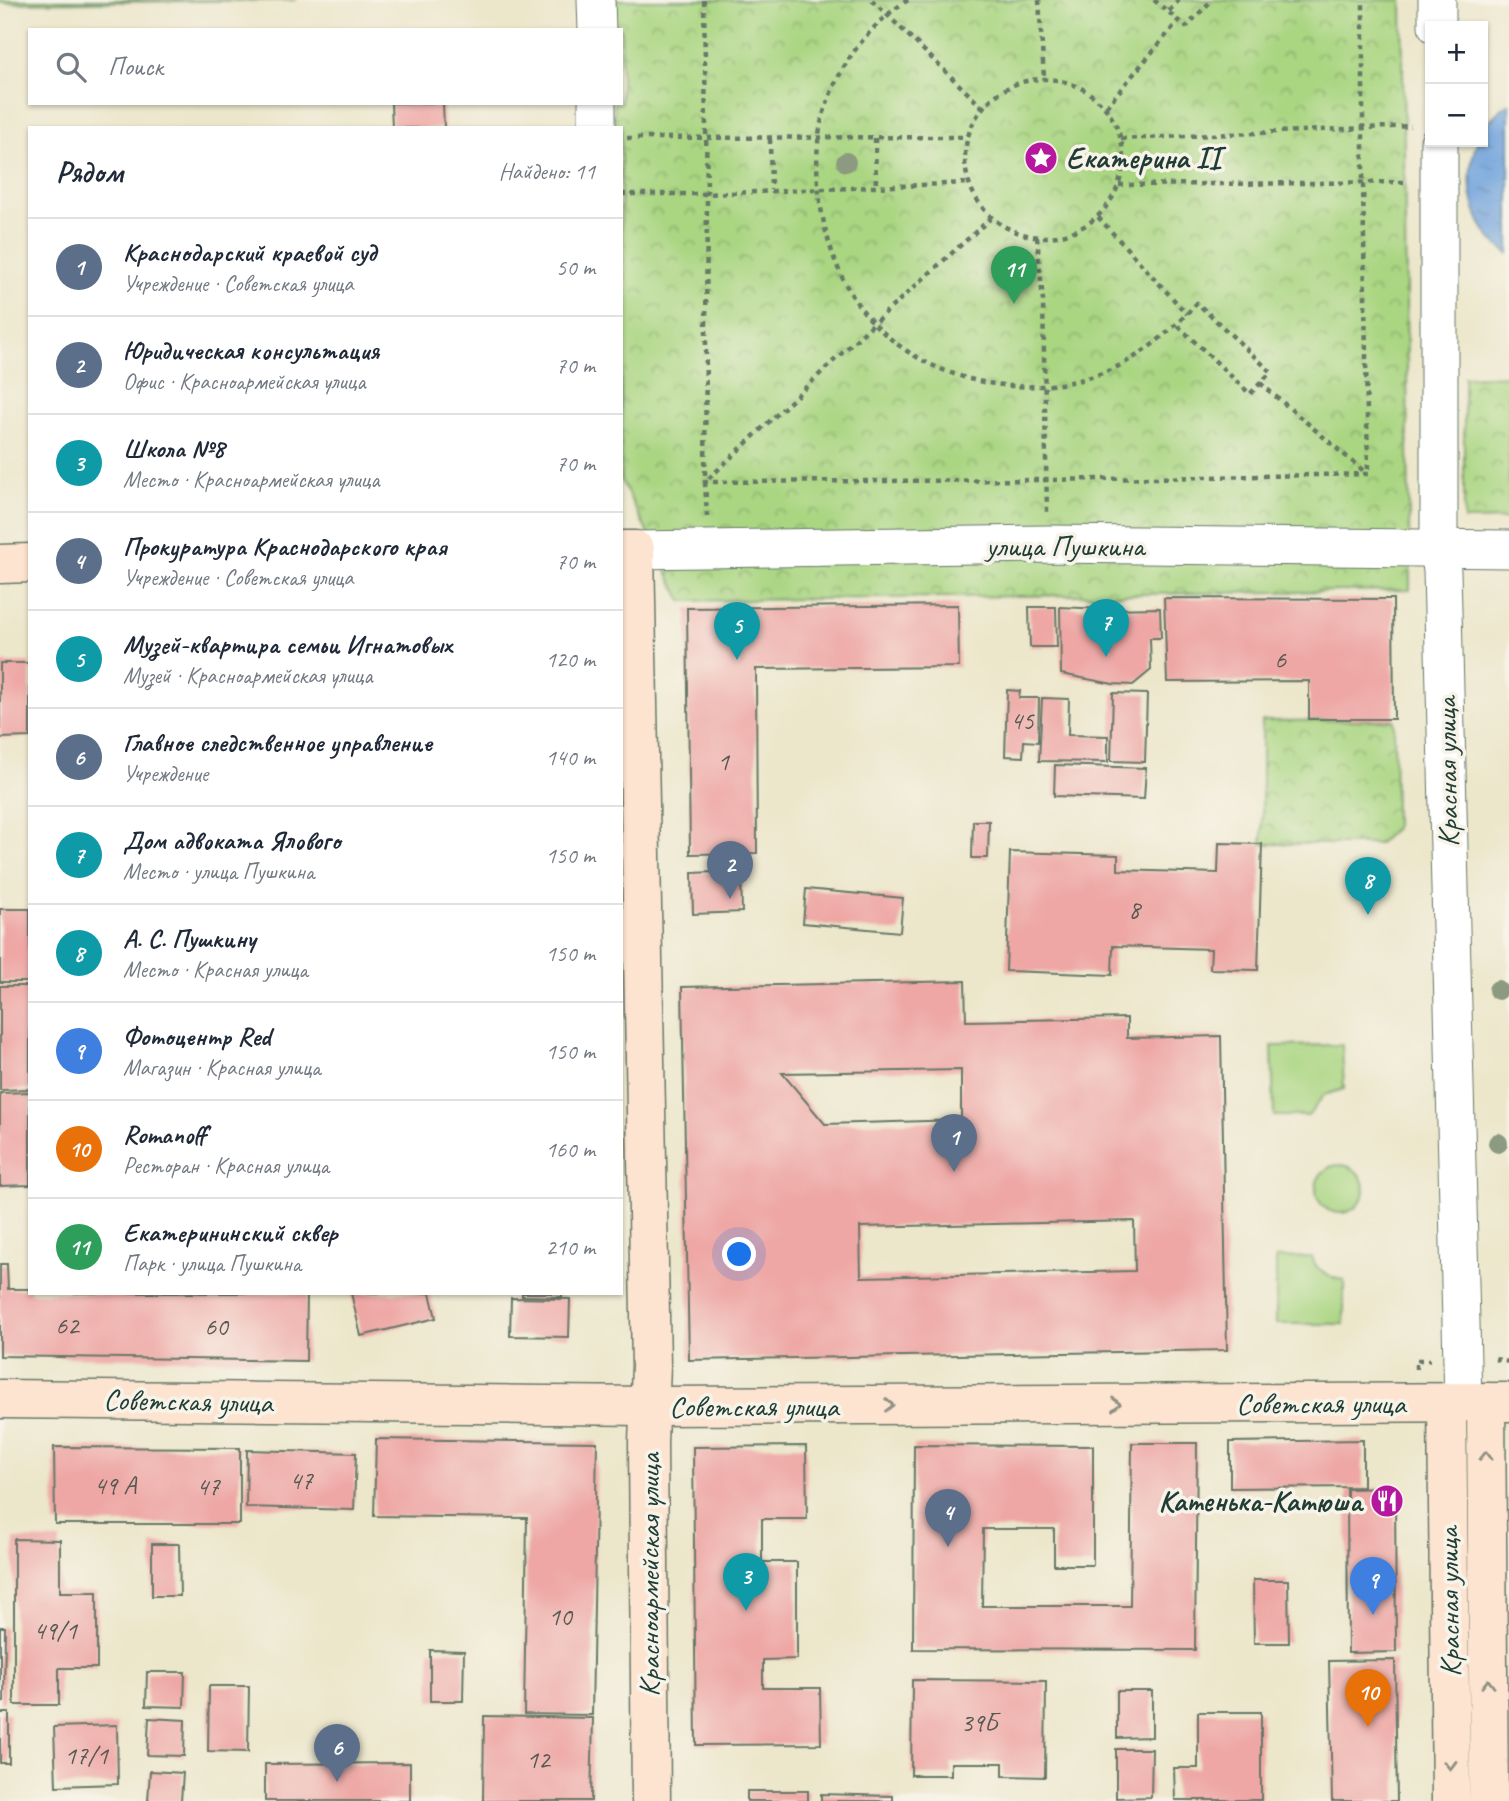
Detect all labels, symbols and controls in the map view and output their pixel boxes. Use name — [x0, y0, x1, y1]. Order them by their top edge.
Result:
map controls — [1425, 21, 1488, 147]
button: + — [1425, 21, 1488, 84]
search box — [28, 28, 623, 105]
icon: search — [52, 48, 90, 86]
text: Поиск — [108, 50, 163, 83]
button: − — [1425, 84, 1488, 147]
place icon: Екатерина II — [1022, 139, 1060, 177]
place label: Екатерина II — [1066, 139, 1227, 177]
text: Рядом — [56, 153, 123, 191]
text: Найдено: 11 — [499, 157, 595, 186]
text: Краснодарский краевой суд — [123, 236, 376, 269]
pin: 11 — [991, 246, 1037, 304]
text: 1 — [74, 253, 84, 282]
text: 50 m — [556, 253, 595, 282]
text: Учреждение · Советская улица — [123, 269, 353, 298]
text: Юридическая консультация — [123, 334, 379, 367]
text: 2 — [74, 351, 84, 380]
text: 70 m — [556, 351, 595, 380]
text: Офис · Красноармейская улица — [123, 367, 366, 396]
text: Школа №8 — [123, 432, 224, 465]
text: 3 — [74, 449, 84, 478]
text: 70 m — [556, 449, 595, 478]
text: Место · Красноармейская улица — [123, 465, 379, 494]
street label: улица Пушкина — [984, 527, 1147, 565]
text: Прокуратура Краснодарского края — [123, 530, 447, 563]
text: 4 — [74, 547, 84, 576]
text: 70 m — [556, 547, 595, 576]
text: Учреждение · Советская улица — [123, 563, 353, 592]
pin: 7 — [1083, 599, 1129, 657]
pin: 5 — [714, 602, 760, 660]
text: Музей-квартира семьи Игнатовых — [123, 628, 452, 661]
house number: 6 — [1274, 643, 1287, 676]
text: 5 — [74, 645, 84, 674]
text: 120 m — [546, 645, 595, 674]
text: Музей · Красноармейская улица — [123, 661, 373, 690]
street label: Красная улица — [1427, 694, 1467, 847]
house number: 45 — [1010, 704, 1035, 737]
text: Главное следственное управление — [123, 726, 432, 759]
text: 6 — [74, 743, 84, 772]
text: 140 m — [546, 743, 595, 772]
house number: 1 — [717, 745, 730, 778]
text: Учреждение — [123, 759, 208, 788]
text: Дом адвоката Ялового — [123, 824, 341, 857]
text: 7 — [74, 841, 84, 870]
text: 150 m — [546, 841, 595, 870]
pin: 2 — [707, 841, 753, 899]
text: Место · улица Пушкина — [123, 857, 314, 886]
pin: 8 — [1345, 857, 1391, 915]
house number: 8 — [1128, 893, 1142, 926]
text: А. С. Пушкину — [123, 922, 256, 955]
text: 8 — [74, 939, 84, 968]
text: 150 m — [546, 939, 595, 968]
text: Место · Красная улица — [123, 955, 308, 984]
text: Фотоцентр Red — [123, 1020, 271, 1053]
text: 9 — [74, 1037, 84, 1066]
text: 150 m — [546, 1037, 595, 1066]
text: Магазин · Красная улица — [123, 1053, 320, 1082]
pin: 1 — [931, 1114, 977, 1172]
text: Romanoff — [123, 1118, 206, 1151]
text: 10 — [69, 1135, 89, 1164]
text: 160 m — [546, 1135, 595, 1164]
text: Ресторан · Красная улица — [123, 1151, 329, 1180]
text: Екатерининский сквер — [123, 1216, 337, 1249]
text: 11 — [69, 1233, 89, 1262]
text: 210 m — [546, 1233, 595, 1262]
your location — [722, 1237, 756, 1271]
text: Парк · улица Пушкина — [123, 1249, 301, 1278]
house number: 62 — [55, 1309, 81, 1342]
house number: 60 — [204, 1310, 230, 1343]
street label: Советская улица — [103, 1381, 275, 1422]
street label: Советская улица — [1236, 1384, 1408, 1422]
street label: Советская улица — [669, 1387, 841, 1425]
one-way arrow — [1112, 1396, 1122, 1412]
one-way arrow — [884, 1397, 895, 1413]
street label: Красноармейская улица — [630, 1451, 668, 1697]
one-way arrow — [1478, 1451, 1494, 1461]
house number: 47 — [289, 1464, 314, 1497]
house number: 49 А — [94, 1469, 138, 1502]
house number: 47 — [196, 1470, 221, 1503]
place label: Катенька-Катюша — [1159, 1482, 1365, 1520]
restaurant icon: Катенька-Катюша — [1368, 1482, 1406, 1520]
pin: 4 — [925, 1489, 971, 1547]
street label: Красная улица — [1429, 1524, 1469, 1677]
pin: 3 — [723, 1553, 769, 1611]
pin: 9 — [1350, 1557, 1396, 1615]
house number: 10 — [548, 1600, 574, 1633]
house number: 49/1 — [33, 1614, 78, 1647]
pin: 10 — [1345, 1669, 1391, 1727]
one-way arrow — [1480, 1678, 1496, 1689]
house number: 39Б — [961, 1706, 1001, 1739]
pin: 6 — [314, 1724, 360, 1782]
house number: 17/1 — [64, 1739, 109, 1772]
house number: 12 — [526, 1743, 552, 1776]
one-way arrow — [1443, 1759, 1458, 1770]

